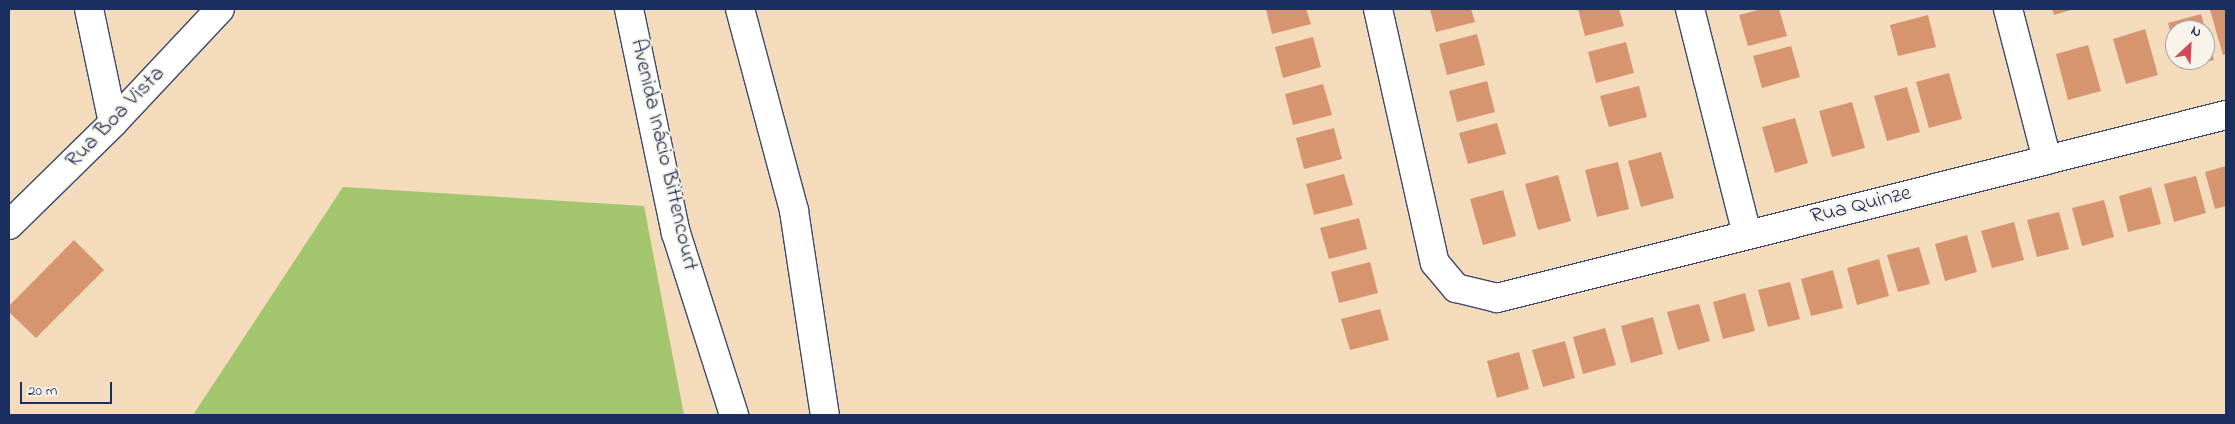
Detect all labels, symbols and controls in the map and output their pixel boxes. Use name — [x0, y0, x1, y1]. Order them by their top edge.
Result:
north arrow — [2165, 20, 2215, 70]
text: N — [2187, 20, 2205, 43]
street label: Avenida Inácio Bittencourt — [623, 37, 703, 273]
street label: Rua Boa Vista — [61, 62, 171, 174]
street label: Rua Quinze — [1808, 181, 1914, 231]
scale bar — [22, 372, 115, 404]
text: 20 m — [28, 380, 57, 402]

